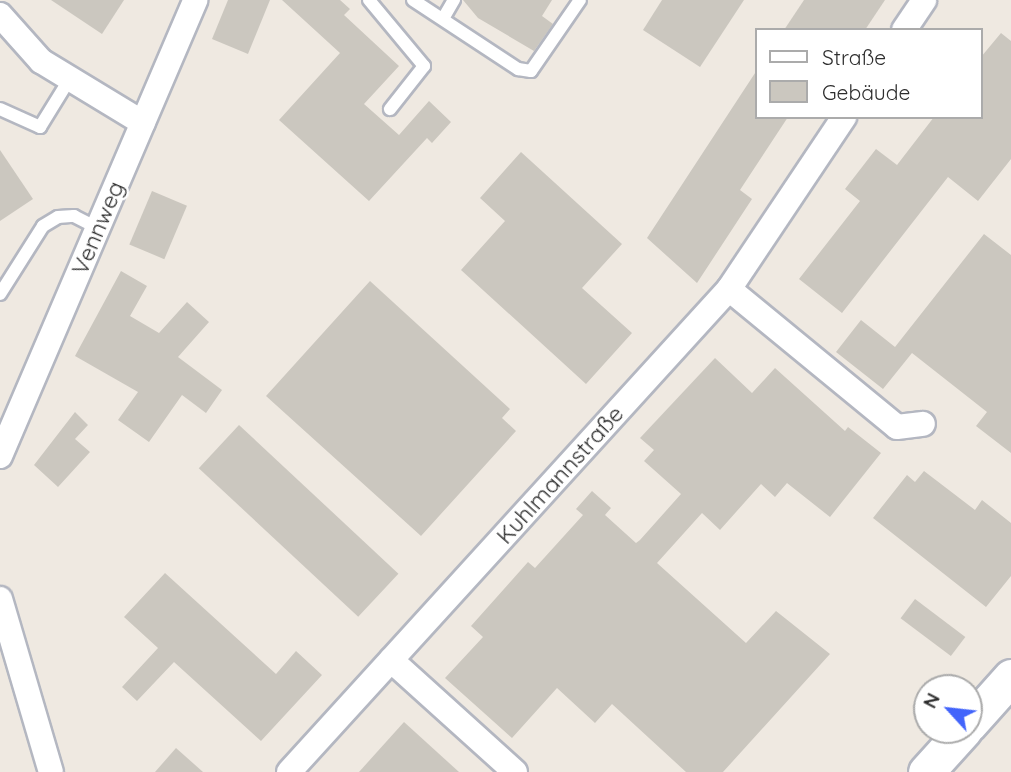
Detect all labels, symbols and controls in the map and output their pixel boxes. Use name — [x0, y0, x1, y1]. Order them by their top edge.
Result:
legend — [755, 28, 983, 119]
text: Straße — [822, 44, 886, 70]
text: Gebäude — [822, 79, 910, 105]
street label: Vennweg — [66, 177, 130, 279]
street label: Kuhlmannstraße — [491, 400, 629, 550]
north arrow — [913, 674, 983, 744]
text: N — [917, 689, 945, 712]

